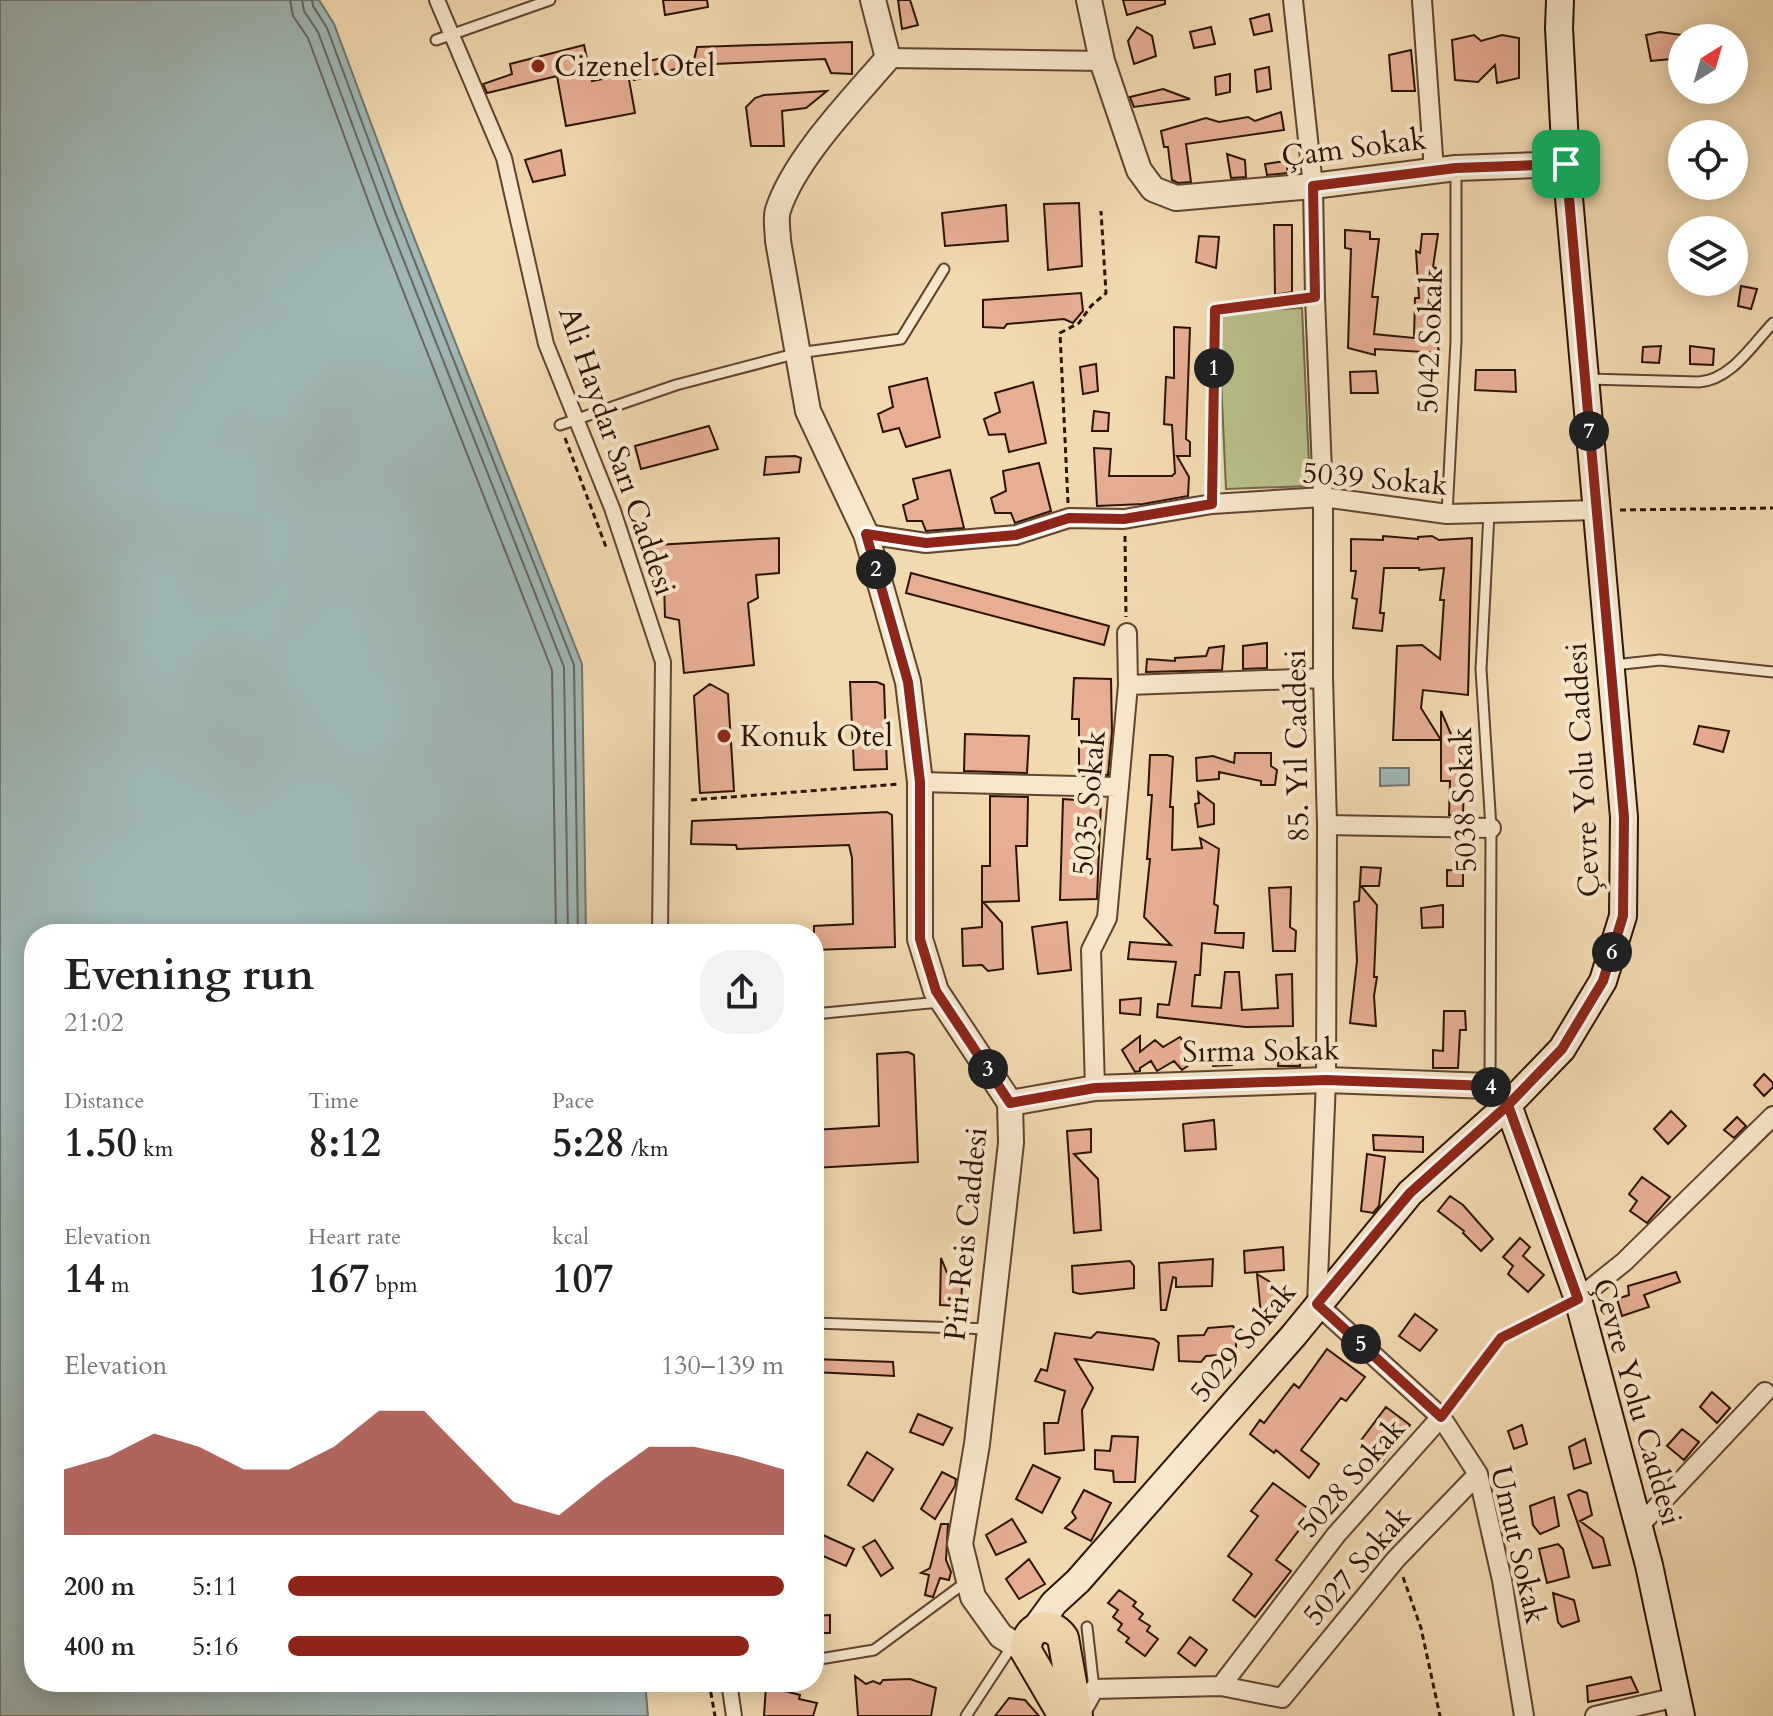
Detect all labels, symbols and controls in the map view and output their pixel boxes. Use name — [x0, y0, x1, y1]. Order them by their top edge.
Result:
north arrow — [1668, 24, 1748, 104]
map controls — [1668, 24, 1748, 296]
place label: Cizenel Otel — [554, 46, 716, 87]
marker: Cizenel Otel — [529, 57, 547, 75]
street label: Çam Sokak — [1279, 119, 1429, 177]
button: locate — [1668, 120, 1748, 200]
pin — [1532, 130, 1600, 198]
icon: arrive — [1544, 142, 1588, 186]
button: layers — [1668, 216, 1748, 296]
street label: 5042 Sokak — [1407, 267, 1453, 415]
street label: Ali Haydar Sarı Caddesi — [548, 301, 686, 601]
pin: 1 — [1194, 348, 1234, 388]
text: 1 — [1208, 353, 1220, 383]
pin: 7 — [1569, 411, 1609, 451]
text: 7 — [1583, 416, 1595, 446]
street label: 5039 Sokak — [1301, 452, 1449, 506]
pin: 2 — [856, 549, 896, 589]
text: 2 — [870, 554, 882, 584]
street label: Çevre Yolu Caddesi — [1556, 642, 1610, 898]
street label: 85. Yıl Caddesi — [1275, 649, 1319, 843]
place label: Konuk Otel — [740, 716, 893, 757]
street label: 5038 Sokak — [1441, 726, 1487, 874]
marker: Konuk Otel — [715, 727, 733, 745]
street label: 5035 Sokak — [1062, 729, 1116, 877]
pin: 6 — [1592, 932, 1632, 972]
text: 6 — [1606, 937, 1618, 967]
text: Evening run — [64, 945, 314, 1005]
button: share — [700, 950, 784, 1034]
text: 21:02 — [64, 1005, 124, 1040]
street label: Sırma Sokak — [1182, 1029, 1340, 1073]
pin: 3 — [968, 1049, 1008, 1089]
text: 3 — [982, 1054, 994, 1084]
pin: 4 — [1471, 1067, 1511, 1107]
text: 4 — [1485, 1072, 1497, 1102]
text: Distance — [64, 1086, 144, 1116]
text: Time — [308, 1086, 359, 1116]
text: Pace — [552, 1086, 595, 1116]
text: 1.50 — [64, 1116, 137, 1171]
text: 8:12 — [308, 1116, 381, 1171]
text: 5:28 — [552, 1116, 625, 1171]
street label: Piri Reis Caddesi — [934, 1125, 998, 1343]
text: km — [137, 1134, 173, 1164]
text: /km — [625, 1134, 669, 1164]
text: Elevation — [64, 1222, 151, 1252]
text: Heart rate — [308, 1222, 401, 1252]
text: kcal — [552, 1222, 589, 1252]
text: 14 — [64, 1252, 105, 1307]
text: 167 — [308, 1252, 369, 1307]
text: 107 — [552, 1252, 613, 1307]
text: m — [105, 1270, 130, 1300]
text: bpm — [369, 1270, 418, 1300]
street label: 5029 Sokak — [1180, 1273, 1306, 1411]
street label: Çevre Yolu Caddesi — [1582, 1274, 1692, 1530]
pin: 5 — [1341, 1324, 1381, 1364]
text: 5 — [1355, 1329, 1367, 1359]
text: Elevation — [64, 1348, 167, 1383]
text: 130–139 m — [661, 1348, 784, 1383]
street label: 5028 Sokak — [1288, 1410, 1414, 1546]
street label: Umut Sokak — [1480, 1462, 1556, 1628]
street label: 5027 Sokak — [1294, 1498, 1420, 1634]
text: 200 m — [64, 1569, 135, 1604]
text: 5:11 — [192, 1569, 239, 1604]
text: 400 m — [64, 1629, 135, 1664]
text: 5:16 — [192, 1629, 239, 1664]

